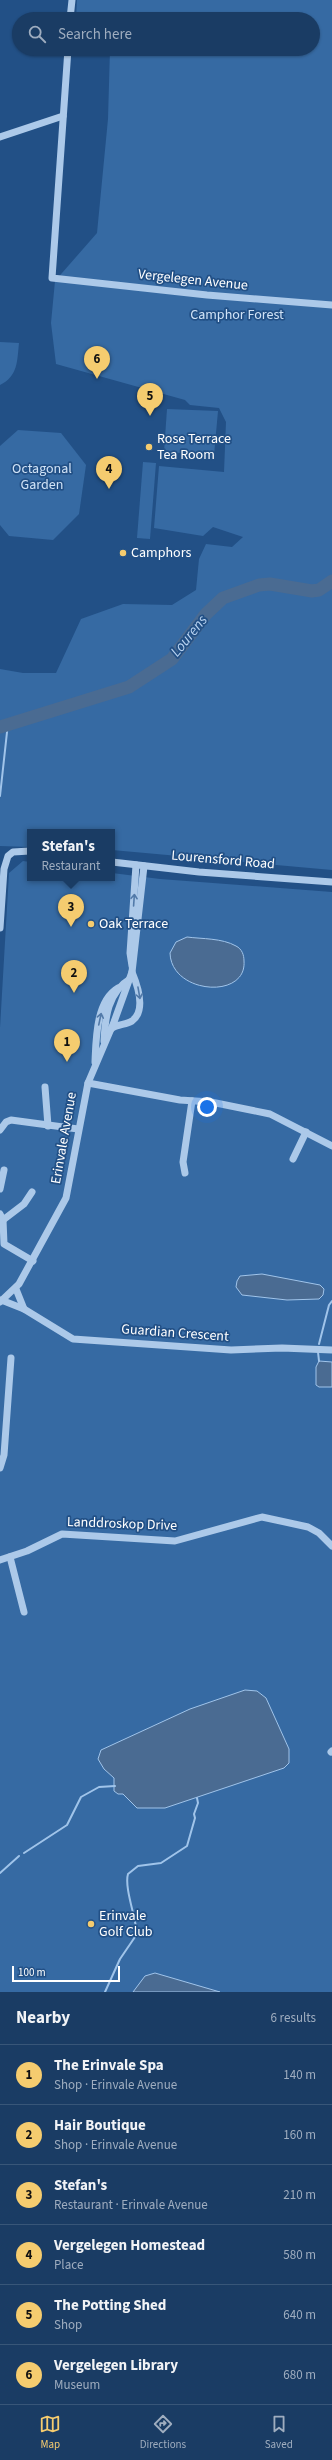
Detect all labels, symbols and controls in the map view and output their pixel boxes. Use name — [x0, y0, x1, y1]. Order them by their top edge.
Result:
search box — [12, 12, 320, 56]
icon: search — [26, 23, 48, 45]
text: Search here — [58, 24, 132, 45]
street label: Vergelegen Avenue — [137, 264, 249, 296]
park label: Camphor Forest — [190, 305, 284, 325]
pin: 6 — [84, 346, 110, 379]
pin: 5 — [137, 383, 163, 416]
place label: Rose Terrace Tea Room — [157, 429, 231, 465]
marker: Rose Terrace Tea Room — [144, 442, 154, 452]
pin: 4 — [96, 456, 122, 489]
park label: Octagonal Garden — [12, 459, 72, 495]
place label: Camphors — [131, 543, 191, 563]
marker: Camphors — [118, 548, 128, 558]
water label: Lourens — [166, 611, 212, 661]
popup — [27, 829, 115, 881]
text: Stefan's — [42, 836, 95, 857]
street label: Lourensford Road — [170, 846, 276, 874]
text: Restaurant — [42, 857, 100, 875]
pin: 3 — [58, 894, 84, 927]
one-way arrow — [130, 894, 137, 907]
place label: Oak Terrace — [99, 914, 168, 934]
marker: Oak Terrace — [86, 919, 96, 929]
pin: 2 — [61, 960, 87, 993]
one-way arrow — [135, 986, 143, 999]
one-way arrow — [97, 1013, 105, 1026]
pin: 1 — [54, 1029, 80, 1062]
street label: Erinvale Avenue — [46, 1090, 82, 1186]
your location — [197, 1097, 217, 1117]
street label: Guardian Crescent — [121, 1319, 230, 1347]
street label: Landdroskop Drive — [66, 1512, 178, 1536]
place label: Erinvale Golf Club — [99, 1906, 153, 1942]
marker: Erinvale Golf Club — [86, 1919, 96, 1929]
scale bar — [12, 1964, 120, 1983]
text: 100 m — [18, 1965, 46, 1980]
text: Nearby — [16, 2006, 70, 2030]
text: 6 results — [271, 2009, 316, 2027]
text: The Erinvale Spa — [54, 2055, 164, 2076]
text: 1 — [26, 2066, 32, 2084]
text: 140 m — [283, 2066, 316, 2084]
text: Shop · Erinvale Avenue — [54, 2076, 177, 2094]
text: Hair Boutique — [54, 2115, 146, 2136]
text: 2 — [26, 2126, 32, 2144]
text: 160 m — [283, 2126, 316, 2144]
text: Shop · Erinvale Avenue — [54, 2136, 177, 2154]
text: Stefan's — [54, 2175, 107, 2196]
text: 3 — [26, 2186, 32, 2204]
text: 210 m — [283, 2186, 316, 2204]
text: Restaurant · Erinvale Avenue — [54, 2196, 208, 2214]
text: Vergelegen Homestead — [54, 2235, 205, 2256]
text: 4 — [26, 2246, 32, 2264]
text: 580 m — [283, 2246, 316, 2264]
text: Place — [54, 2256, 83, 2274]
text: The Potting Shed — [54, 2295, 166, 2316]
text: 5 — [26, 2306, 32, 2324]
text: 640 m — [283, 2306, 316, 2324]
text: Shop — [54, 2316, 82, 2334]
text: Vergelegen Library — [54, 2355, 178, 2376]
text: 6 — [26, 2366, 32, 2384]
text: 680 m — [283, 2366, 316, 2384]
text: Museum — [54, 2376, 100, 2394]
tab: Map — [39, 2413, 61, 2452]
tab: Directions — [140, 2413, 186, 2452]
tab: Saved — [265, 2413, 293, 2452]

